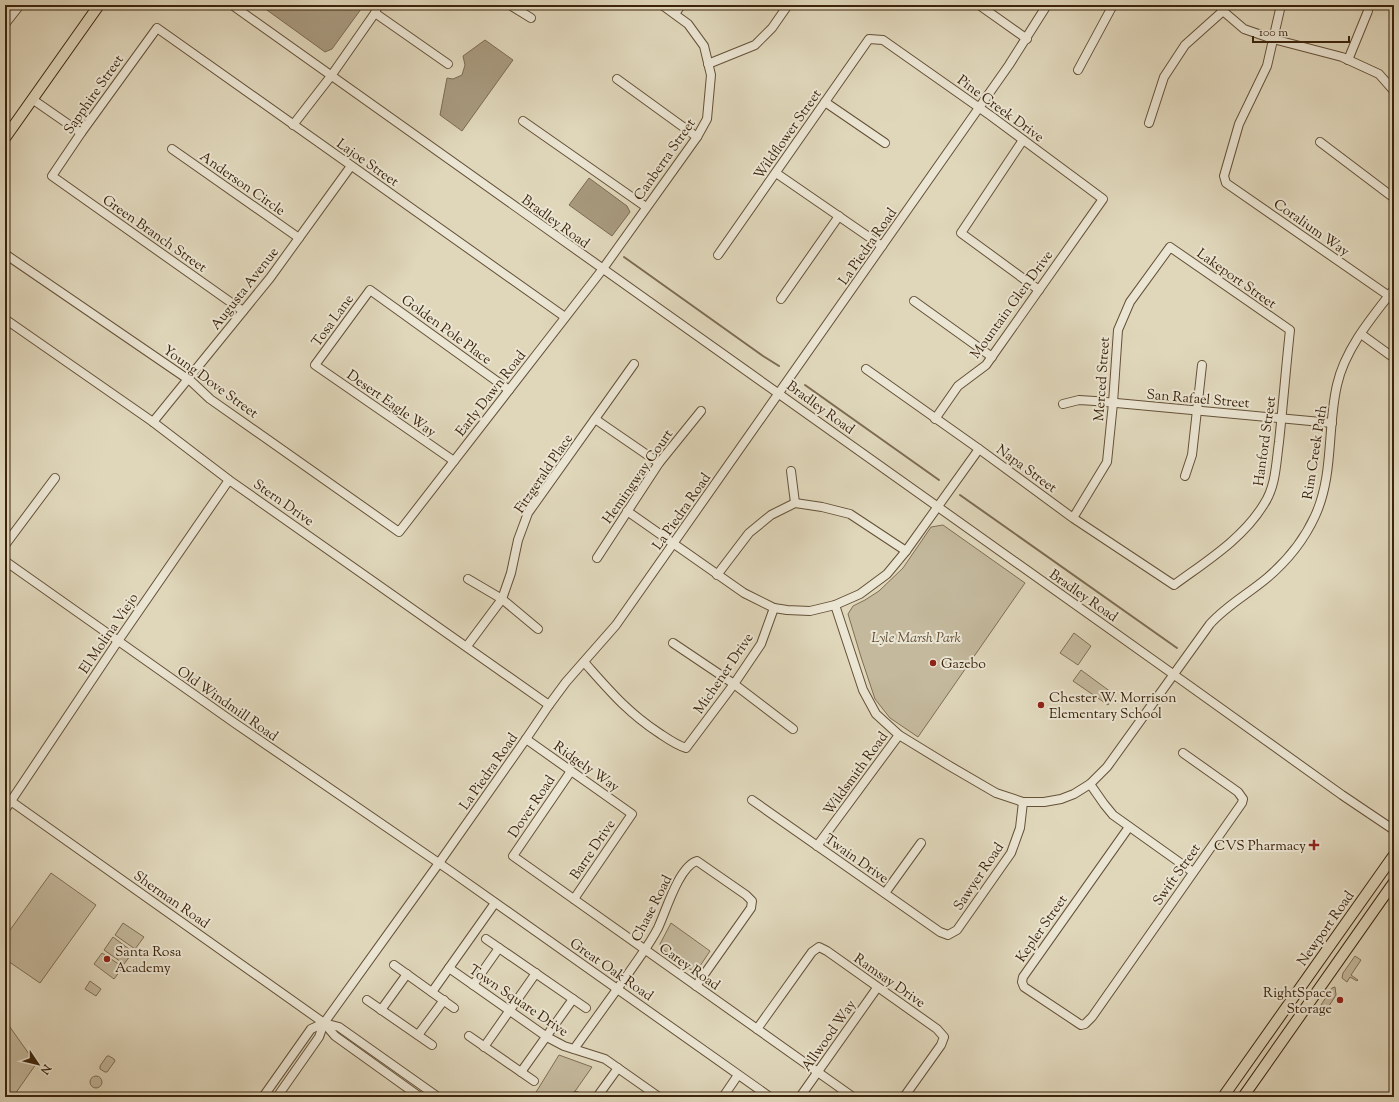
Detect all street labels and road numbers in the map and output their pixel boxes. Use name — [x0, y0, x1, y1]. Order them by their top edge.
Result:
street label: Sapphire Street — [60, 51, 130, 139]
street label: Pine Creek Drive — [952, 71, 1047, 148]
street label: Wildflower Street — [750, 86, 827, 184]
street label: Canberra Street — [630, 115, 701, 205]
street label: Lajoe Street — [332, 135, 402, 193]
street label: Anderson Circle — [195, 148, 289, 222]
street label: Green Branch Street — [98, 191, 210, 278]
street label: Bradley Road — [517, 191, 593, 254]
street label: Coralium Way — [1269, 195, 1353, 262]
street label: La Piedra Road — [835, 205, 903, 290]
street label: Augusta Avenue — [207, 244, 284, 335]
street label: Lakeport Street — [1192, 245, 1280, 315]
street label: Mountain Glen Drive — [966, 247, 1059, 364]
street label: Tosa Lane — [308, 291, 360, 352]
street label: Golden Pole Place — [396, 291, 495, 370]
street label: Merced Street — [1090, 336, 1116, 422]
street label: Young Dove Street — [158, 341, 262, 424]
street label: Early Dawn Road — [452, 347, 532, 441]
street label: Desert Eagle Way — [342, 366, 440, 443]
street label: Bradley Road — [782, 377, 858, 440]
street label: San Rafael Street — [1146, 386, 1250, 414]
street label: Hanford Street — [1250, 395, 1282, 487]
street label: Rim Creek Path — [1299, 404, 1333, 501]
street label: Hemingway Court — [598, 426, 679, 529]
street label: Fitzgerald Place — [511, 430, 579, 518]
street label: Napa Street — [991, 441, 1060, 499]
street label: La Piedra Road — [649, 470, 717, 555]
street label: Stern Drive — [249, 475, 317, 532]
street label: Bradley Road — [1044, 566, 1121, 628]
street label: El Molina Viejo — [75, 589, 144, 678]
street label: Michener Drive — [690, 629, 759, 719]
street label: Old Windmill Road — [172, 662, 281, 747]
street label: Wildsmith Road — [819, 728, 894, 820]
street label: La Piedra Road — [456, 730, 524, 815]
street label: Ridgely Way — [549, 737, 623, 798]
street label: Dover Road — [504, 772, 561, 842]
street label: Barre Drive — [566, 816, 621, 884]
street label: Twain Drive — [820, 830, 892, 889]
street label: Sawyer Road — [950, 839, 1010, 915]
street label: Swift Street — [1149, 840, 1206, 910]
street label: Sherman Road — [129, 867, 213, 934]
street label: Chase Road — [627, 872, 678, 946]
street label: Newport Road — [1293, 887, 1360, 971]
street label: Kepler Street — [1012, 891, 1073, 967]
street label: Great Oak Road — [565, 934, 657, 1007]
street label: Carey Road — [654, 939, 723, 996]
street label: Ramsay Drive — [849, 950, 929, 1014]
street label: Town Square Drive — [464, 961, 572, 1042]
street label: Allwood Way — [798, 996, 862, 1076]

